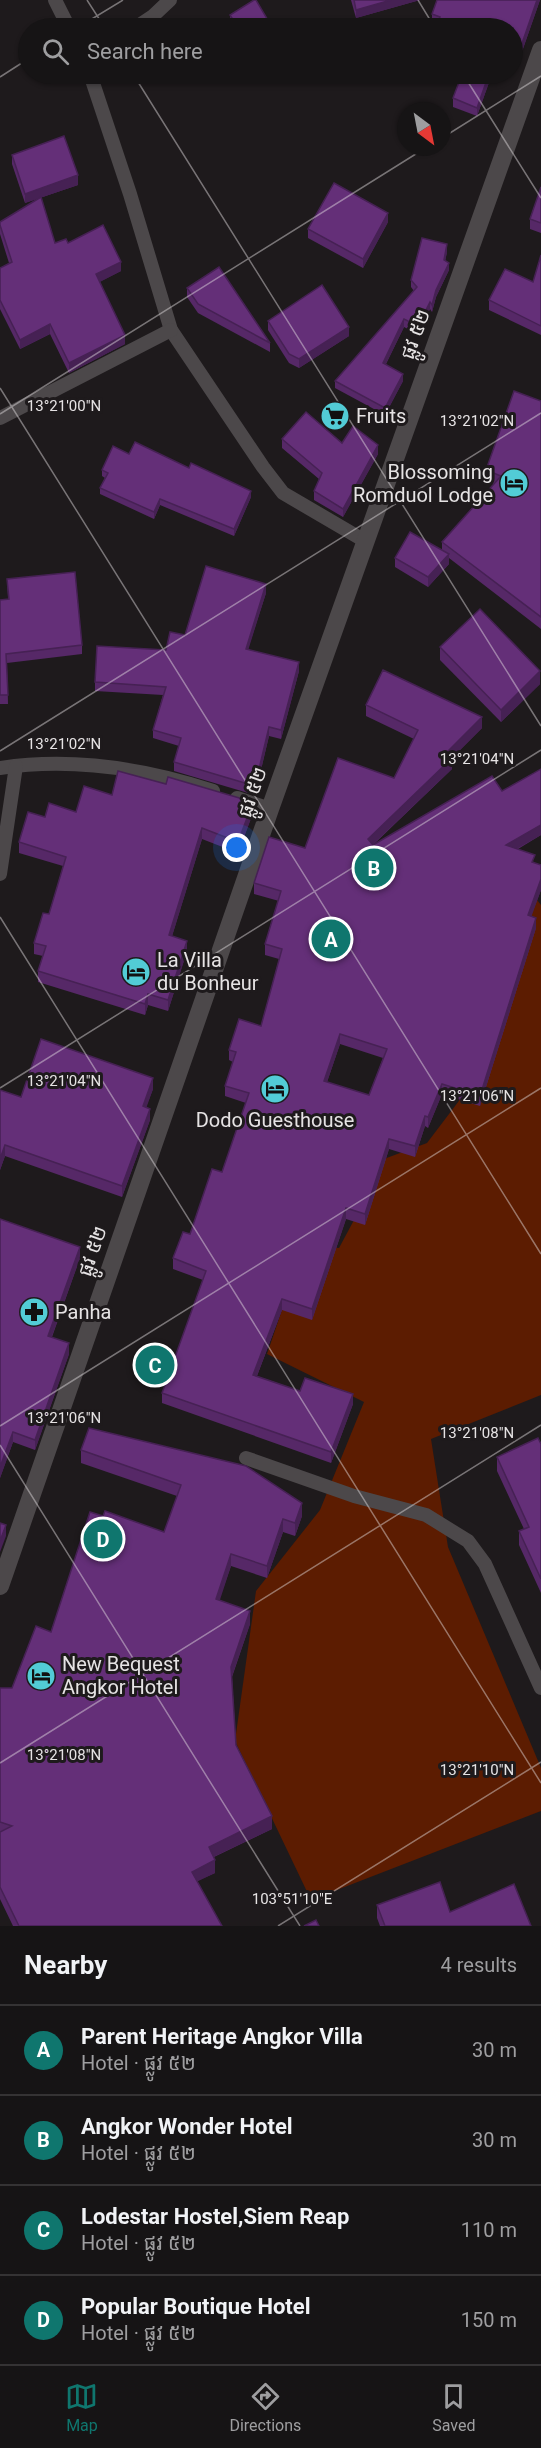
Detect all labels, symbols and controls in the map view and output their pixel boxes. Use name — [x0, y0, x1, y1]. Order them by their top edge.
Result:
search box — [18, 18, 523, 84]
icon: search — [39, 35, 72, 68]
text: Search here — [87, 39, 203, 64]
north arrow — [397, 102, 451, 156]
street label: ផ្លូវ ៥២ — [395, 306, 442, 365]
text: 13°21'00"N — [27, 397, 101, 415]
supermarket icon: Fruits — [319, 400, 351, 432]
place label: Fruits — [356, 404, 406, 428]
text: 13°21'02"N — [440, 412, 514, 430]
place label: Blossoming Romduol Lodge — [353, 460, 493, 507]
hotel icon: Blossoming Romduol Lodge — [498, 467, 530, 499]
text: 13°21'02"N — [27, 735, 101, 753]
text: 13°21'04"N — [440, 750, 514, 768]
street label: ផ្លូវ ៥២ — [232, 764, 278, 823]
your location — [222, 833, 251, 862]
pin: B — [354, 846, 394, 890]
pin: A — [312, 916, 350, 962]
place label: La Villa du Bonheur — [157, 948, 259, 995]
hotel icon: La Villa du Bonheur — [120, 956, 152, 988]
text: 13°21'04"N — [27, 1072, 101, 1090]
hotel icon: Dodo Guesthouse — [259, 1073, 291, 1105]
text: 13°21'06"N — [440, 1087, 514, 1105]
place label: Dodo Guesthouse — [196, 1108, 354, 1132]
street label: ផ្លូវ ៥២ — [72, 1223, 118, 1282]
pharmacy icon: Panha — [18, 1296, 50, 1328]
place label: Panha — [55, 1300, 111, 1324]
pin: C — [136, 1342, 174, 1388]
text: 13°21'06"N — [27, 1409, 101, 1427]
text: 13°21'08"N — [440, 1424, 514, 1442]
pin: D — [84, 1516, 122, 1562]
place label: New Bequest Angkor Hotel — [62, 1652, 180, 1699]
hotel icon: New Bequest Angkor Hotel — [25, 1660, 57, 1692]
text: 13°21'08"N — [27, 1746, 101, 1764]
text: 13°21'10"N — [440, 1761, 514, 1779]
text: 103°51'10"E — [252, 1890, 333, 1908]
text: Nearby — [24, 1950, 107, 1980]
text: 4 results — [441, 1953, 517, 1977]
text: Parent Heritage Angkor Villa — [81, 2024, 363, 2049]
text: A — [37, 2038, 50, 2062]
text: 30 m — [472, 2038, 517, 2062]
text: Hotel · ផ្លូវ ៥២ — [81, 2051, 196, 2075]
text: Angkor Wonder Hotel — [81, 2114, 293, 2139]
text: B — [37, 2128, 50, 2152]
text: 30 m — [472, 2128, 517, 2152]
text: Hotel · ផ្លូវ ៥២ — [81, 2141, 196, 2165]
text: Lodestar Hostel,Siem Reap — [81, 2204, 349, 2229]
text: C — [37, 2218, 50, 2242]
text: 110 m — [461, 2218, 517, 2242]
text: Hotel · ផ្លូវ ៥២ — [81, 2231, 196, 2255]
text: Popular Boutique Hotel — [81, 2294, 311, 2319]
text: D — [37, 2308, 50, 2332]
text: 150 m — [461, 2308, 517, 2332]
text: Hotel · ផ្លូវ ៥២ — [81, 2321, 196, 2345]
tab: Map — [65, 2380, 98, 2435]
tab: Directions — [229, 2380, 301, 2435]
tab: Saved — [432, 2380, 476, 2435]

